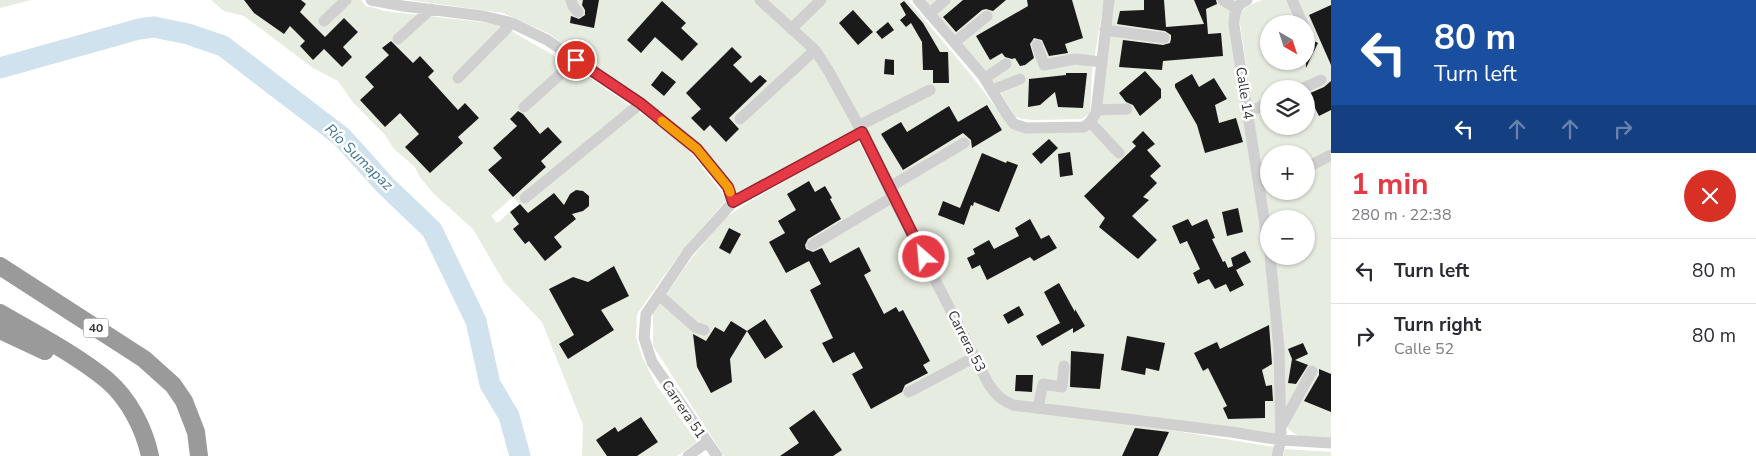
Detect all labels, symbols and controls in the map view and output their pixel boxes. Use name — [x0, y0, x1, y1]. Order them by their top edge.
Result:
text: 80 m — [1434, 14, 1516, 61]
north arrow — [1260, 15, 1315, 70]
map controls — [1260, 15, 1315, 265]
icon: left — [1351, 20, 1416, 85]
pin — [555, 39, 597, 81]
icon: arrive — [562, 46, 590, 74]
text: Turn left — [1434, 59, 1517, 89]
street label: Calle 14 — [1231, 66, 1258, 121]
button: layers — [1260, 80, 1315, 135]
icon: left — [1450, 115, 1478, 143]
icon: ahead — [1503, 115, 1531, 143]
icon: ahead — [1556, 115, 1584, 143]
icon: right — [1609, 115, 1637, 143]
water label: Río Sumapaz — [320, 119, 398, 195]
button: + — [1260, 145, 1315, 200]
text: 1 min — [1351, 164, 1429, 205]
button: close — [1684, 170, 1736, 222]
text: 280 m · 22:38 — [1351, 204, 1452, 226]
button: − — [1260, 210, 1315, 265]
position arrow — [897, 230, 949, 282]
icon: left — [1351, 257, 1379, 285]
text: Turn left — [1394, 258, 1469, 284]
text: 80 m — [1692, 258, 1736, 284]
street label: Carrera 53 — [943, 307, 990, 375]
text: Turn right — [1394, 312, 1481, 338]
road number: 40 — [84, 318, 108, 338]
icon: right — [1351, 322, 1379, 350]
text: 80 m — [1692, 323, 1736, 349]
text: Calle 52 — [1394, 338, 1454, 360]
street label: Carrera 51 — [657, 376, 710, 442]

